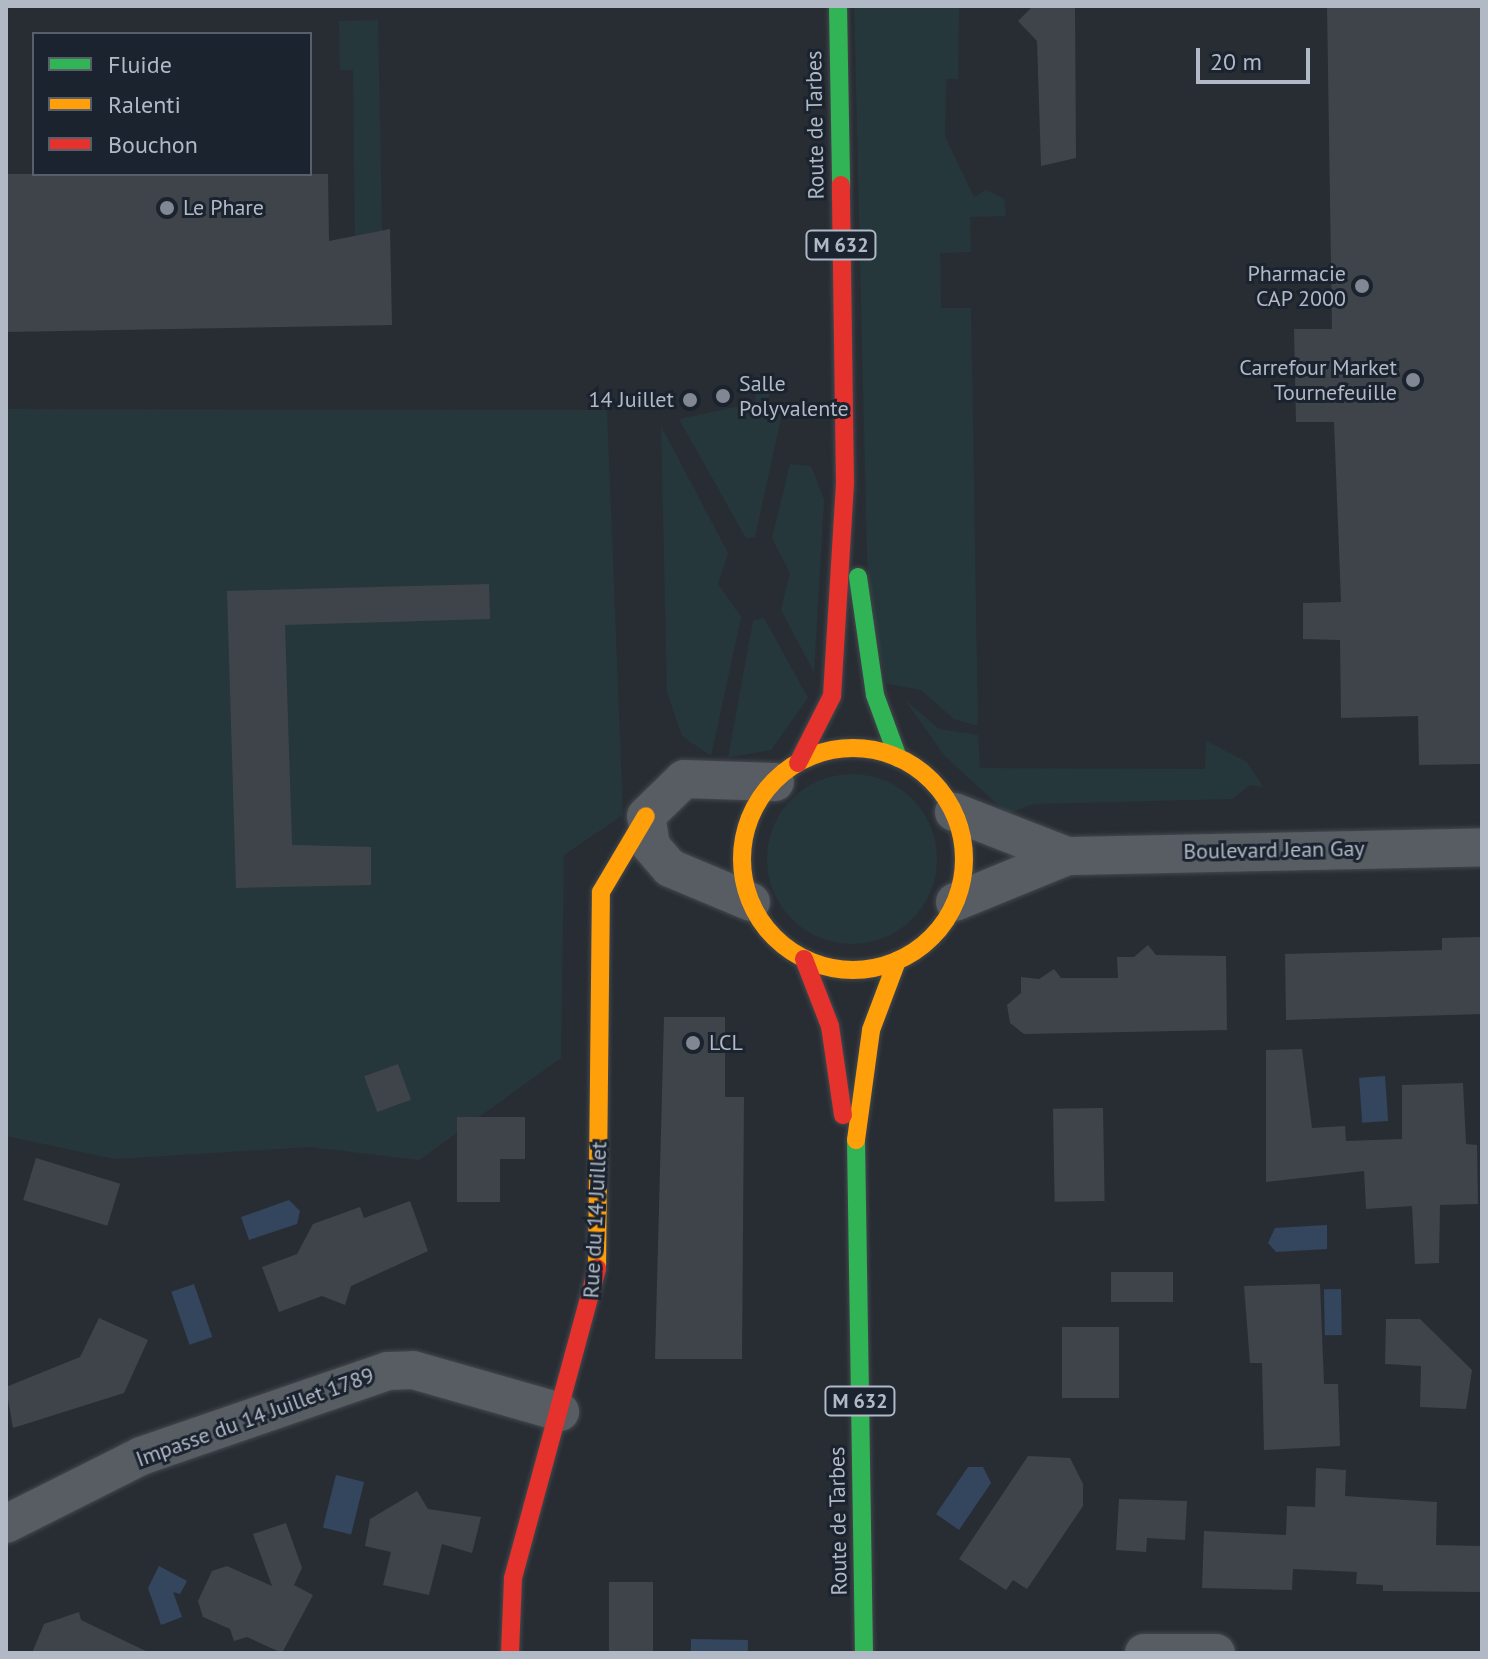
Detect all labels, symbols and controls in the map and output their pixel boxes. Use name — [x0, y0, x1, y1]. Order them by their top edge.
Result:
legend — [32, 32, 312, 176]
scale bar — [1200, 32, 1314, 82]
text: 20 m — [1210, 46, 1262, 77]
text: Fluide — [108, 49, 172, 80]
street label: Route de Tarbes — [800, 50, 830, 200]
text: Ralenti — [108, 89, 181, 120]
text: Bouchon — [108, 129, 198, 160]
place label: Le Phare — [183, 195, 264, 221]
marker: Le Phare — [158, 199, 176, 217]
road number: M 632 — [805, 229, 877, 261]
place label: Pharmacie CAP 2000 — [1248, 260, 1346, 312]
marker: Pharmacie CAP 2000 — [1353, 277, 1371, 295]
place label: Carrefour Market Tournefeuille — [1239, 354, 1397, 406]
place label: Salle Polyvalente — [739, 370, 849, 422]
marker: Carrefour Market Tournefeuille — [1404, 371, 1422, 389]
place label: 14 Juillet — [589, 387, 674, 413]
marker: Salle Polyvalente — [714, 387, 732, 405]
marker: 14 Juillet — [681, 391, 699, 409]
street label: Boulevard Jean Gay — [1183, 835, 1365, 865]
place label: LCL — [709, 1030, 743, 1056]
marker: LCL — [684, 1034, 702, 1052]
street label: Rue du 14 Juillet — [578, 1141, 612, 1299]
street label: Impasse du 14 Juillet 1789 — [132, 1362, 378, 1472]
road number: M 632 — [824, 1385, 896, 1417]
street label: Route de Tarbes — [823, 1446, 853, 1596]

